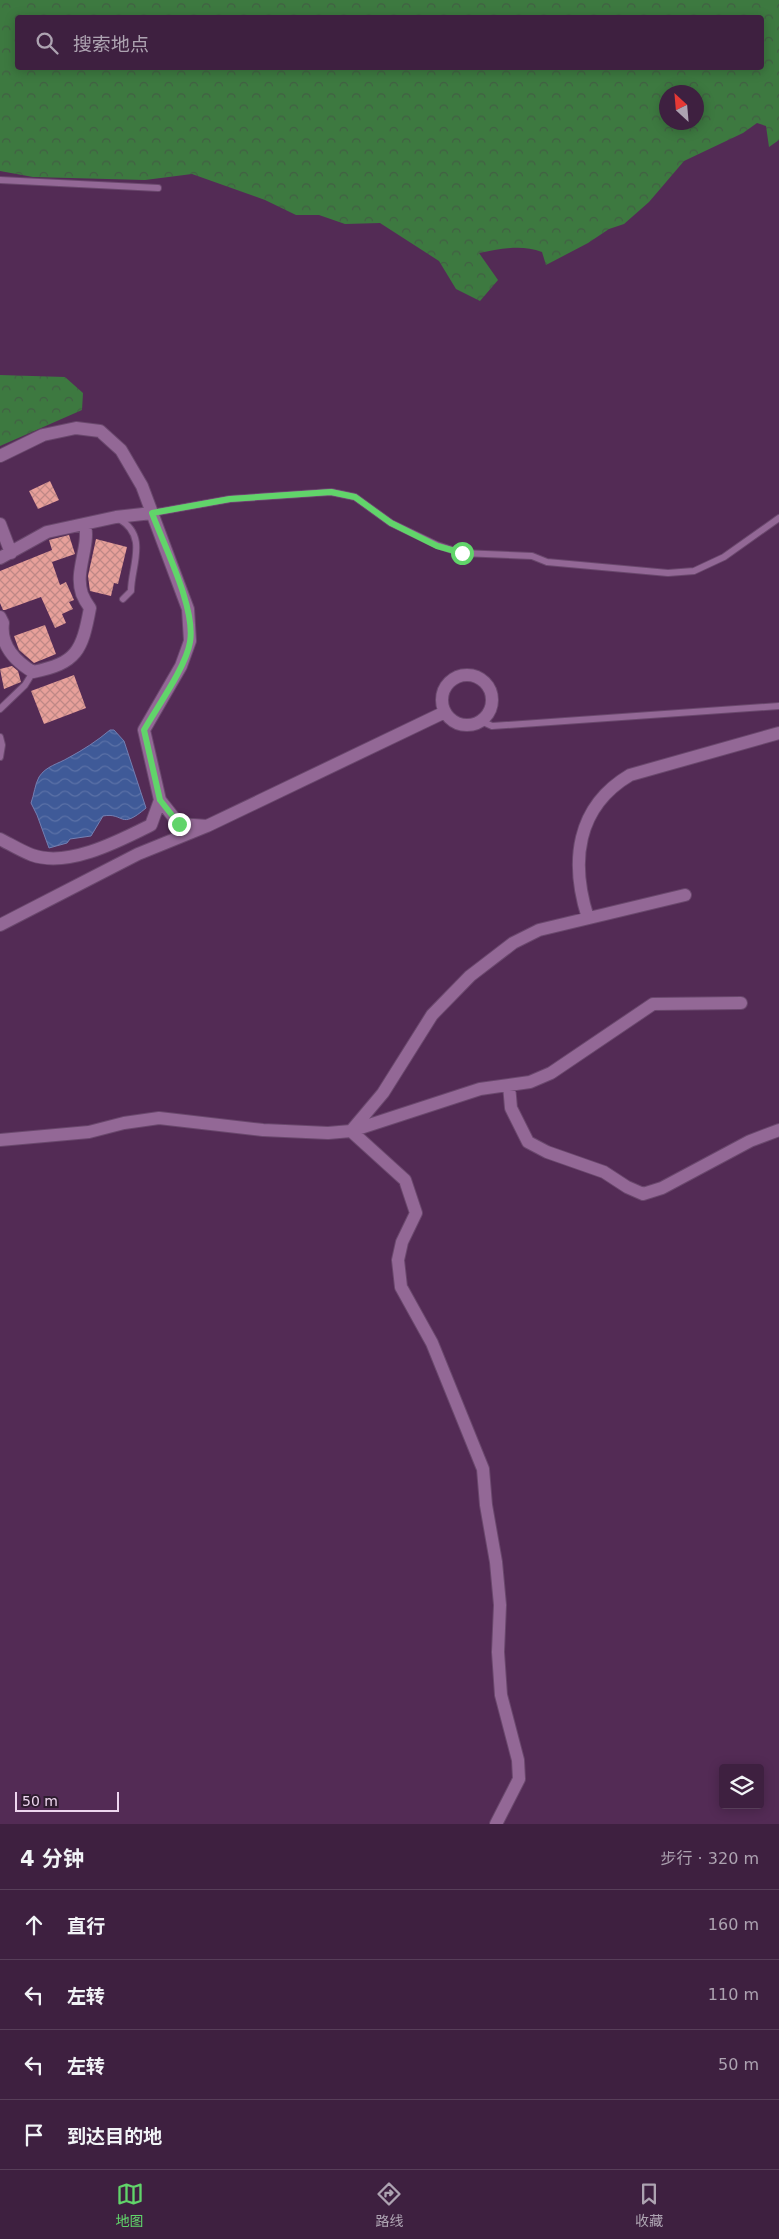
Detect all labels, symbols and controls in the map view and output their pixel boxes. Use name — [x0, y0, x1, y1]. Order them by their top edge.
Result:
search box — [15, 15, 764, 70]
icon: search — [33, 29, 61, 57]
text: 搜索地点 — [73, 33, 149, 55]
north arrow — [659, 85, 704, 130]
route start — [451, 542, 474, 565]
route end — [168, 813, 191, 836]
map controls — [719, 1764, 764, 1809]
button: layers — [719, 1764, 764, 1809]
scale bar — [15, 1789, 119, 1812]
text: 50 m — [22, 1793, 58, 1809]
text: 4 分钟 — [20, 1847, 84, 1871]
text: 步行 · 320 m — [661, 1849, 759, 1868]
icon: ahead — [20, 1911, 48, 1939]
text: 直行 — [67, 1915, 105, 1937]
text: 160 m — [708, 1915, 759, 1934]
icon: left — [20, 1981, 48, 2009]
text: 左转 — [67, 1985, 105, 2007]
text: 110 m — [708, 1985, 759, 2004]
icon: left — [20, 2051, 48, 2079]
text: 左转 — [67, 2055, 105, 2077]
text: 50 m — [718, 2055, 759, 2074]
icon: arrive — [20, 2121, 48, 2149]
text: 到达目的地 — [67, 2125, 162, 2147]
tab: 地图 — [116, 2180, 144, 2230]
tab: 路线 — [375, 2180, 403, 2230]
tab: 收藏 — [635, 2180, 663, 2230]

